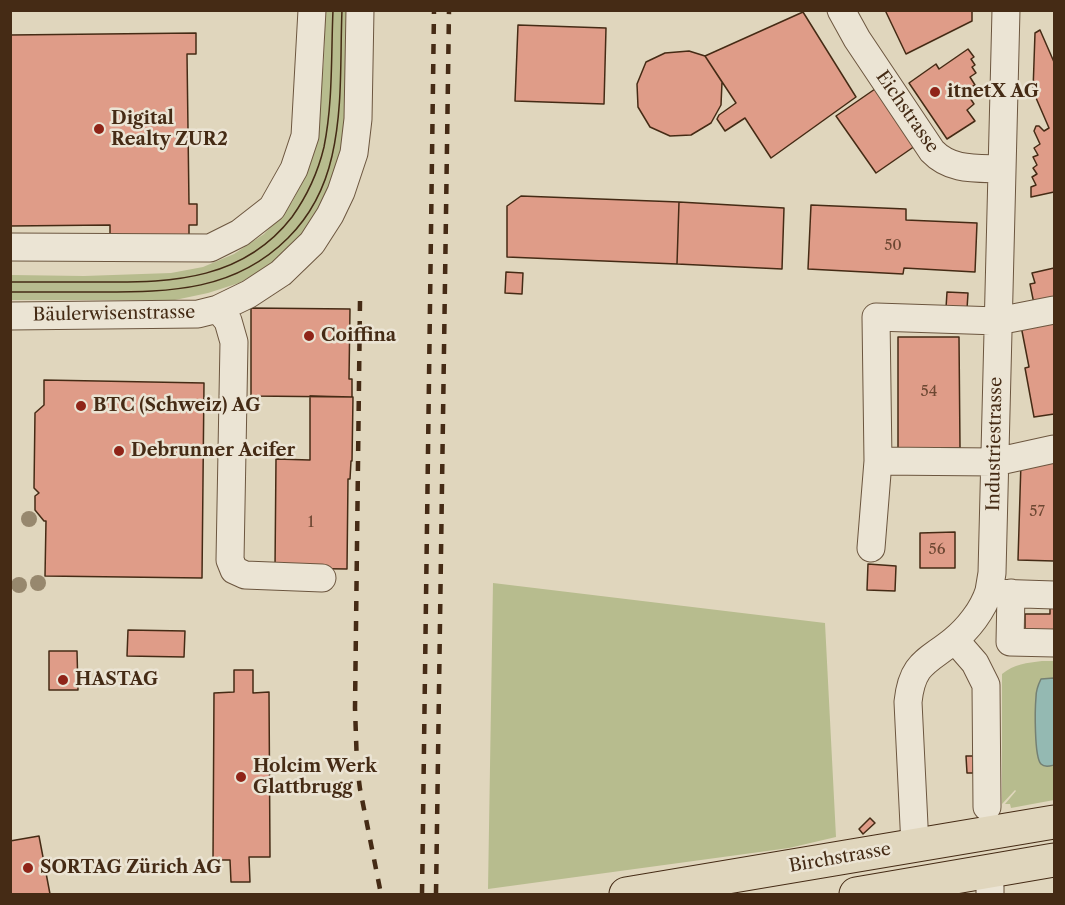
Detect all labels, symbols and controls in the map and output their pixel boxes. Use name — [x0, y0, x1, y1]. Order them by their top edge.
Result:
street label: Eichstrasse — [871, 67, 943, 157]
place label: itnetX AG — [947, 81, 1039, 103]
marker: itnetX AG — [928, 85, 942, 99]
place label: Digital Realty ZUR2 — [111, 108, 228, 150]
marker: Digital Realty ZUR2 — [92, 122, 106, 136]
house number: 50 — [884, 237, 902, 255]
street label: Bäulerwisenstrasse — [33, 302, 195, 326]
place label: Coiffina — [321, 325, 396, 347]
marker: Coiffina — [302, 329, 316, 343]
street label: Industriestrasse — [983, 377, 1007, 511]
house number: 54 — [921, 383, 937, 401]
place label: BTC (Schweiz) AG — [93, 395, 260, 417]
marker: BTC (Schweiz) AG — [74, 399, 88, 413]
place label: Debrunner Acifer — [131, 440, 295, 462]
marker: Debrunner Acifer — [112, 444, 126, 458]
house number: 57 — [1029, 503, 1045, 521]
house number: 1 — [308, 514, 314, 532]
house number: 56 — [929, 541, 945, 559]
place label: HASTAG — [75, 669, 158, 691]
marker: HASTAG — [56, 673, 70, 687]
place label: Holcim Werk Glattbrugg — [253, 756, 377, 798]
marker: Holcim Werk Glattbrugg — [234, 770, 248, 784]
street label: Birchstrasse — [787, 838, 893, 878]
place label: SORTAG Zürich AG — [40, 857, 222, 879]
marker: SORTAG Zürich AG — [21, 861, 35, 875]

